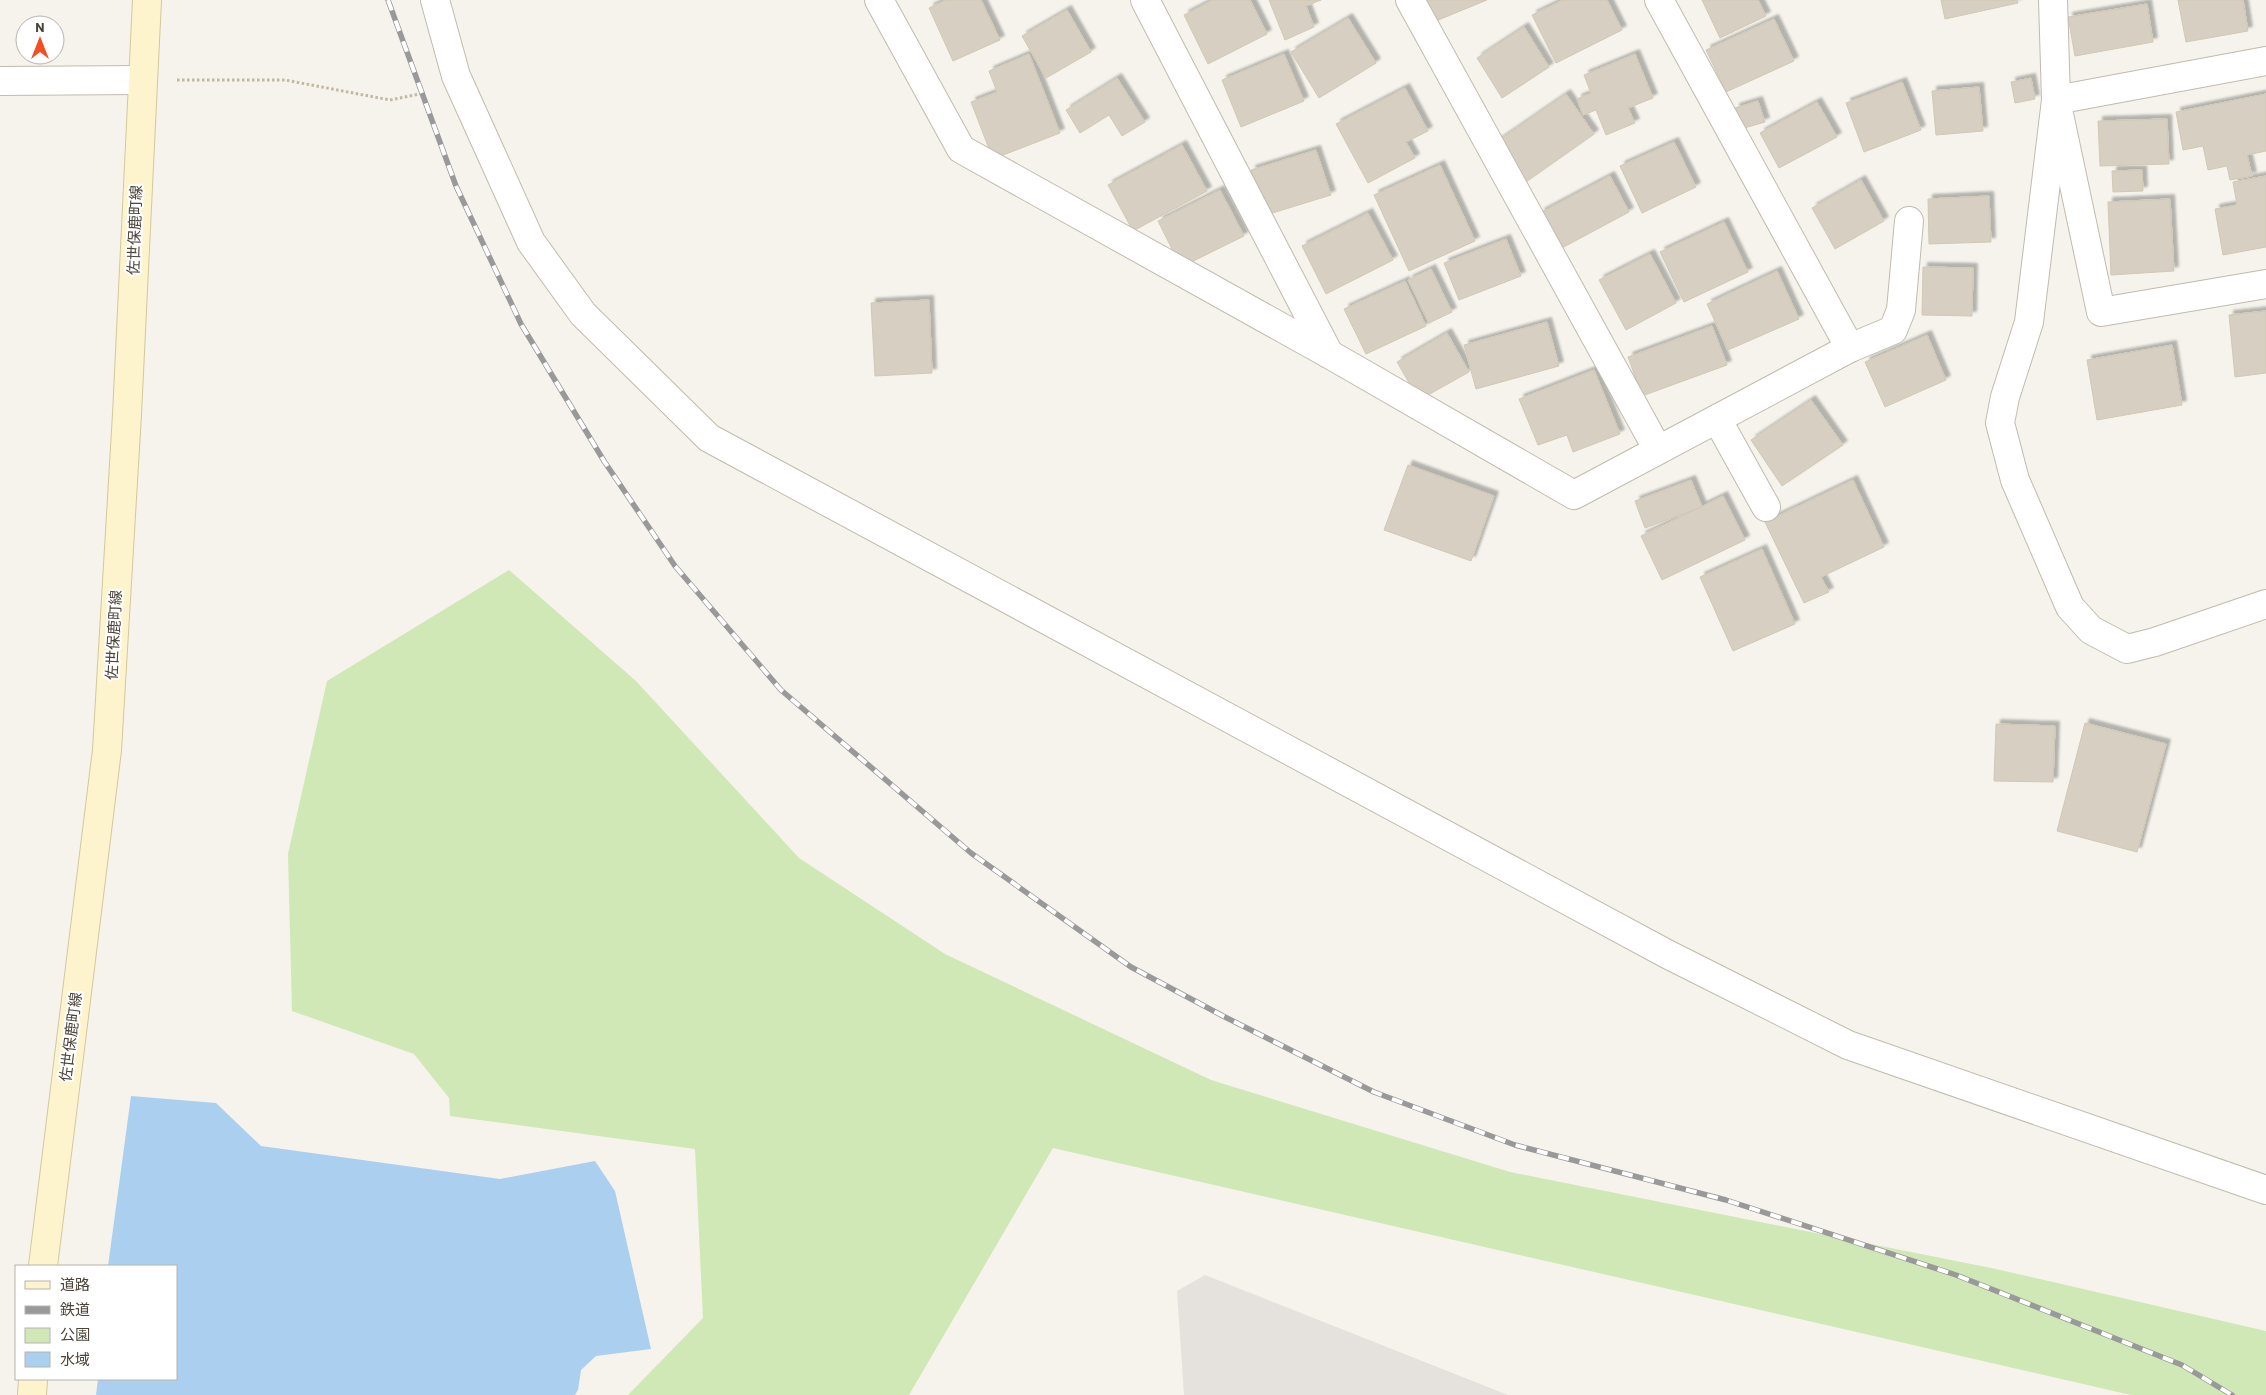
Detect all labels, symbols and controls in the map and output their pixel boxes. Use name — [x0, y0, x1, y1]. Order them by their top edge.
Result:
north arrow — [15, 15, 65, 65]
text: N — [35, 18, 45, 35]
street label: 佐世保鹿町線 — [123, 185, 145, 275]
street label: 佐世保鹿町線 — [102, 590, 124, 680]
street label: 佐世保鹿町線 — [56, 991, 84, 1083]
legend — [15, 1265, 178, 1380]
text: 道路 — [60, 1275, 90, 1293]
text: 鉄道 — [60, 1300, 90, 1318]
text: 公園 — [60, 1325, 90, 1343]
text: 水域 — [60, 1350, 90, 1368]

